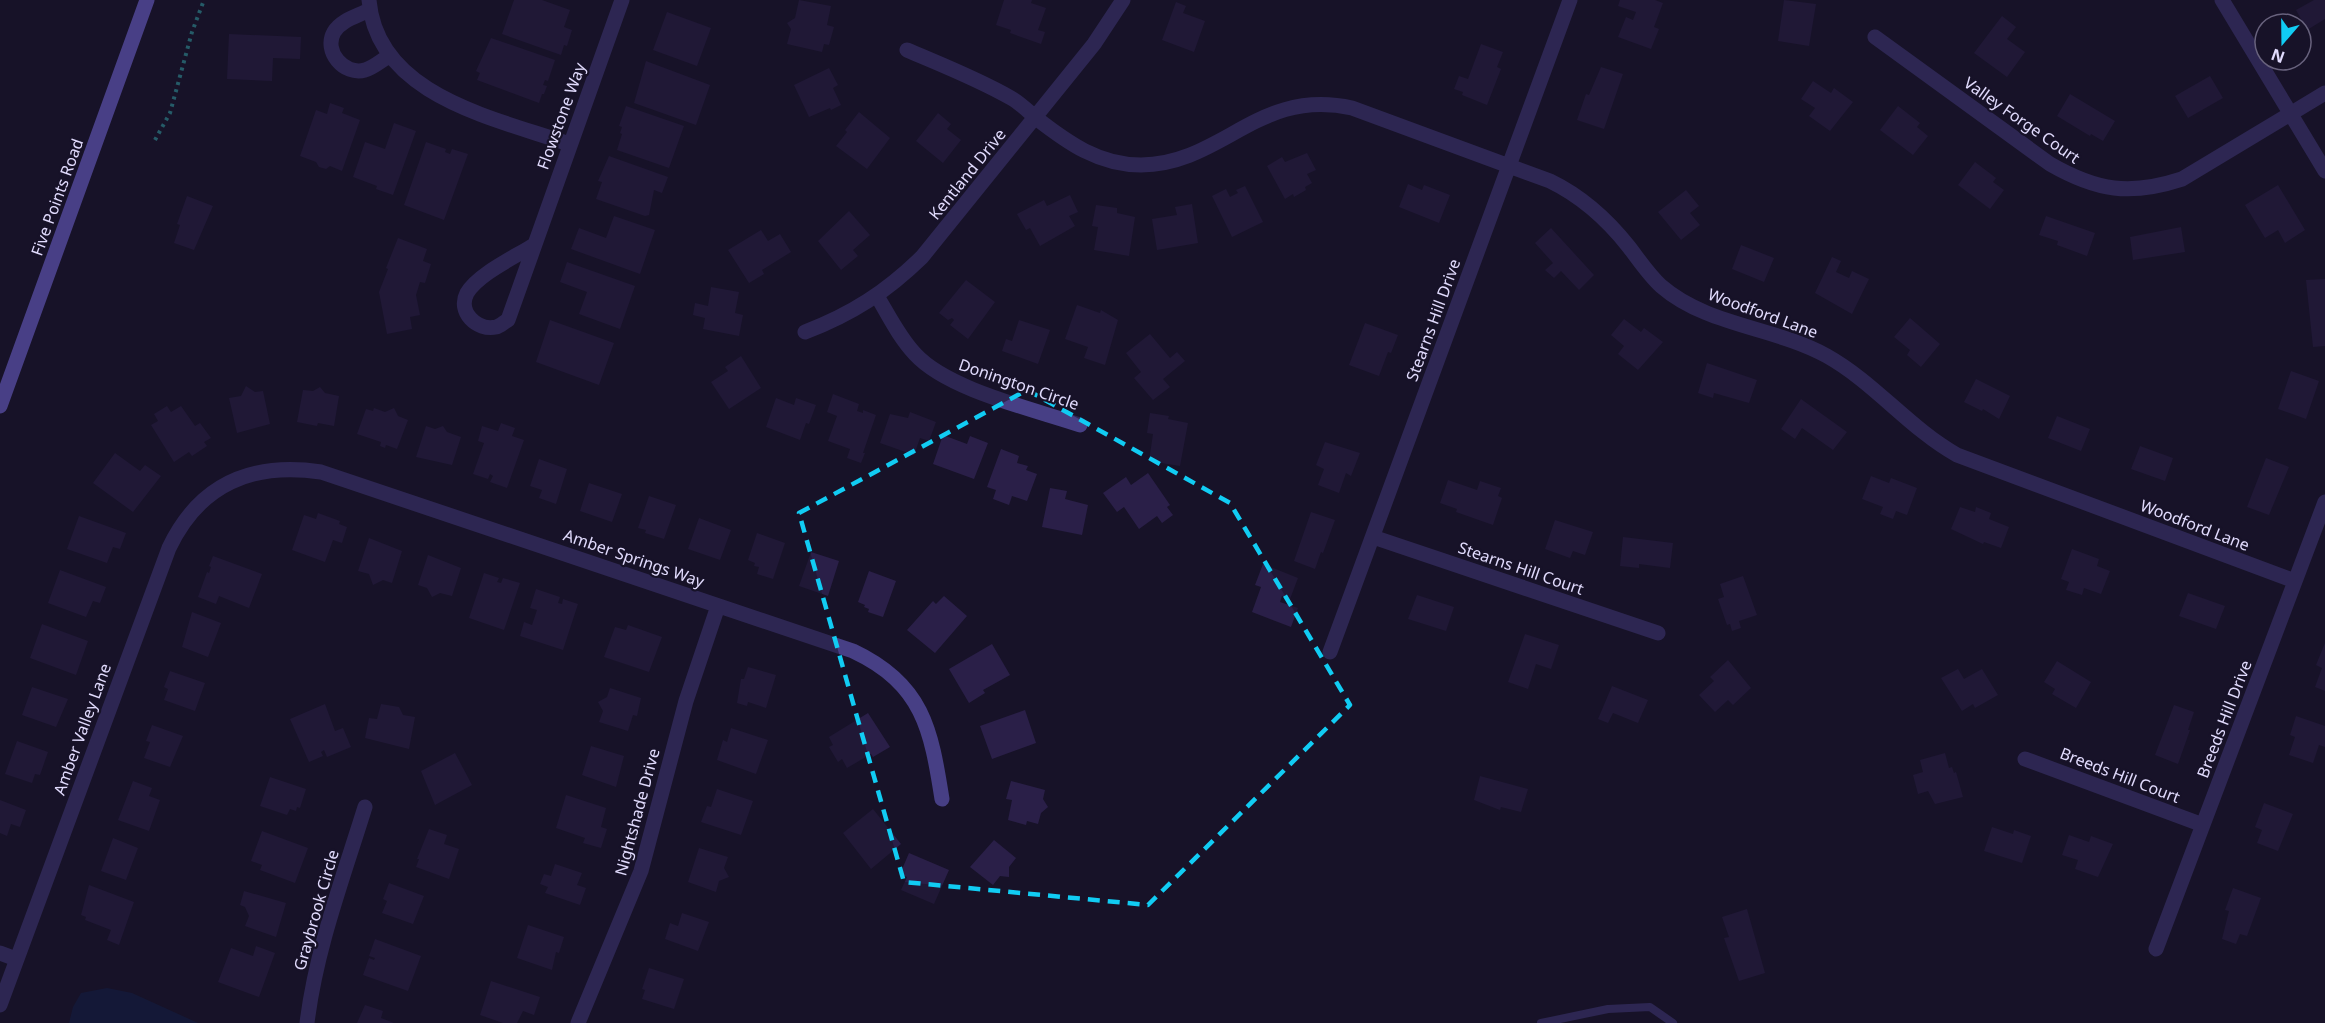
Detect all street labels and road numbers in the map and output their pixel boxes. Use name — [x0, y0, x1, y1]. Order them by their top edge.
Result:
street label: Flowstone Way — [531, 59, 591, 173]
street label: Valley Forge Court — [1960, 72, 2085, 168]
street label: Kentland Drive — [923, 124, 1011, 224]
street label: Five Points Road — [26, 135, 88, 259]
street label: Stearns Hill Drive — [1401, 256, 1465, 384]
street label: Woodford Lane — [1705, 283, 1821, 343]
street label: Donington Circle — [956, 353, 1082, 415]
street label: Woodford Lane — [2137, 494, 2253, 556]
street label: Amber Springs Way — [561, 524, 708, 593]
street label: Stearns Hill Court — [1455, 536, 1587, 600]
street label: Breeds Hill Drive — [2191, 657, 2257, 781]
street label: Amber Valley Lane — [48, 660, 116, 798]
street label: Breeds Hill Court — [2057, 742, 2183, 808]
street label: Nightshade Drive — [609, 746, 665, 878]
street label: Graybrook Circle — [288, 847, 344, 973]

